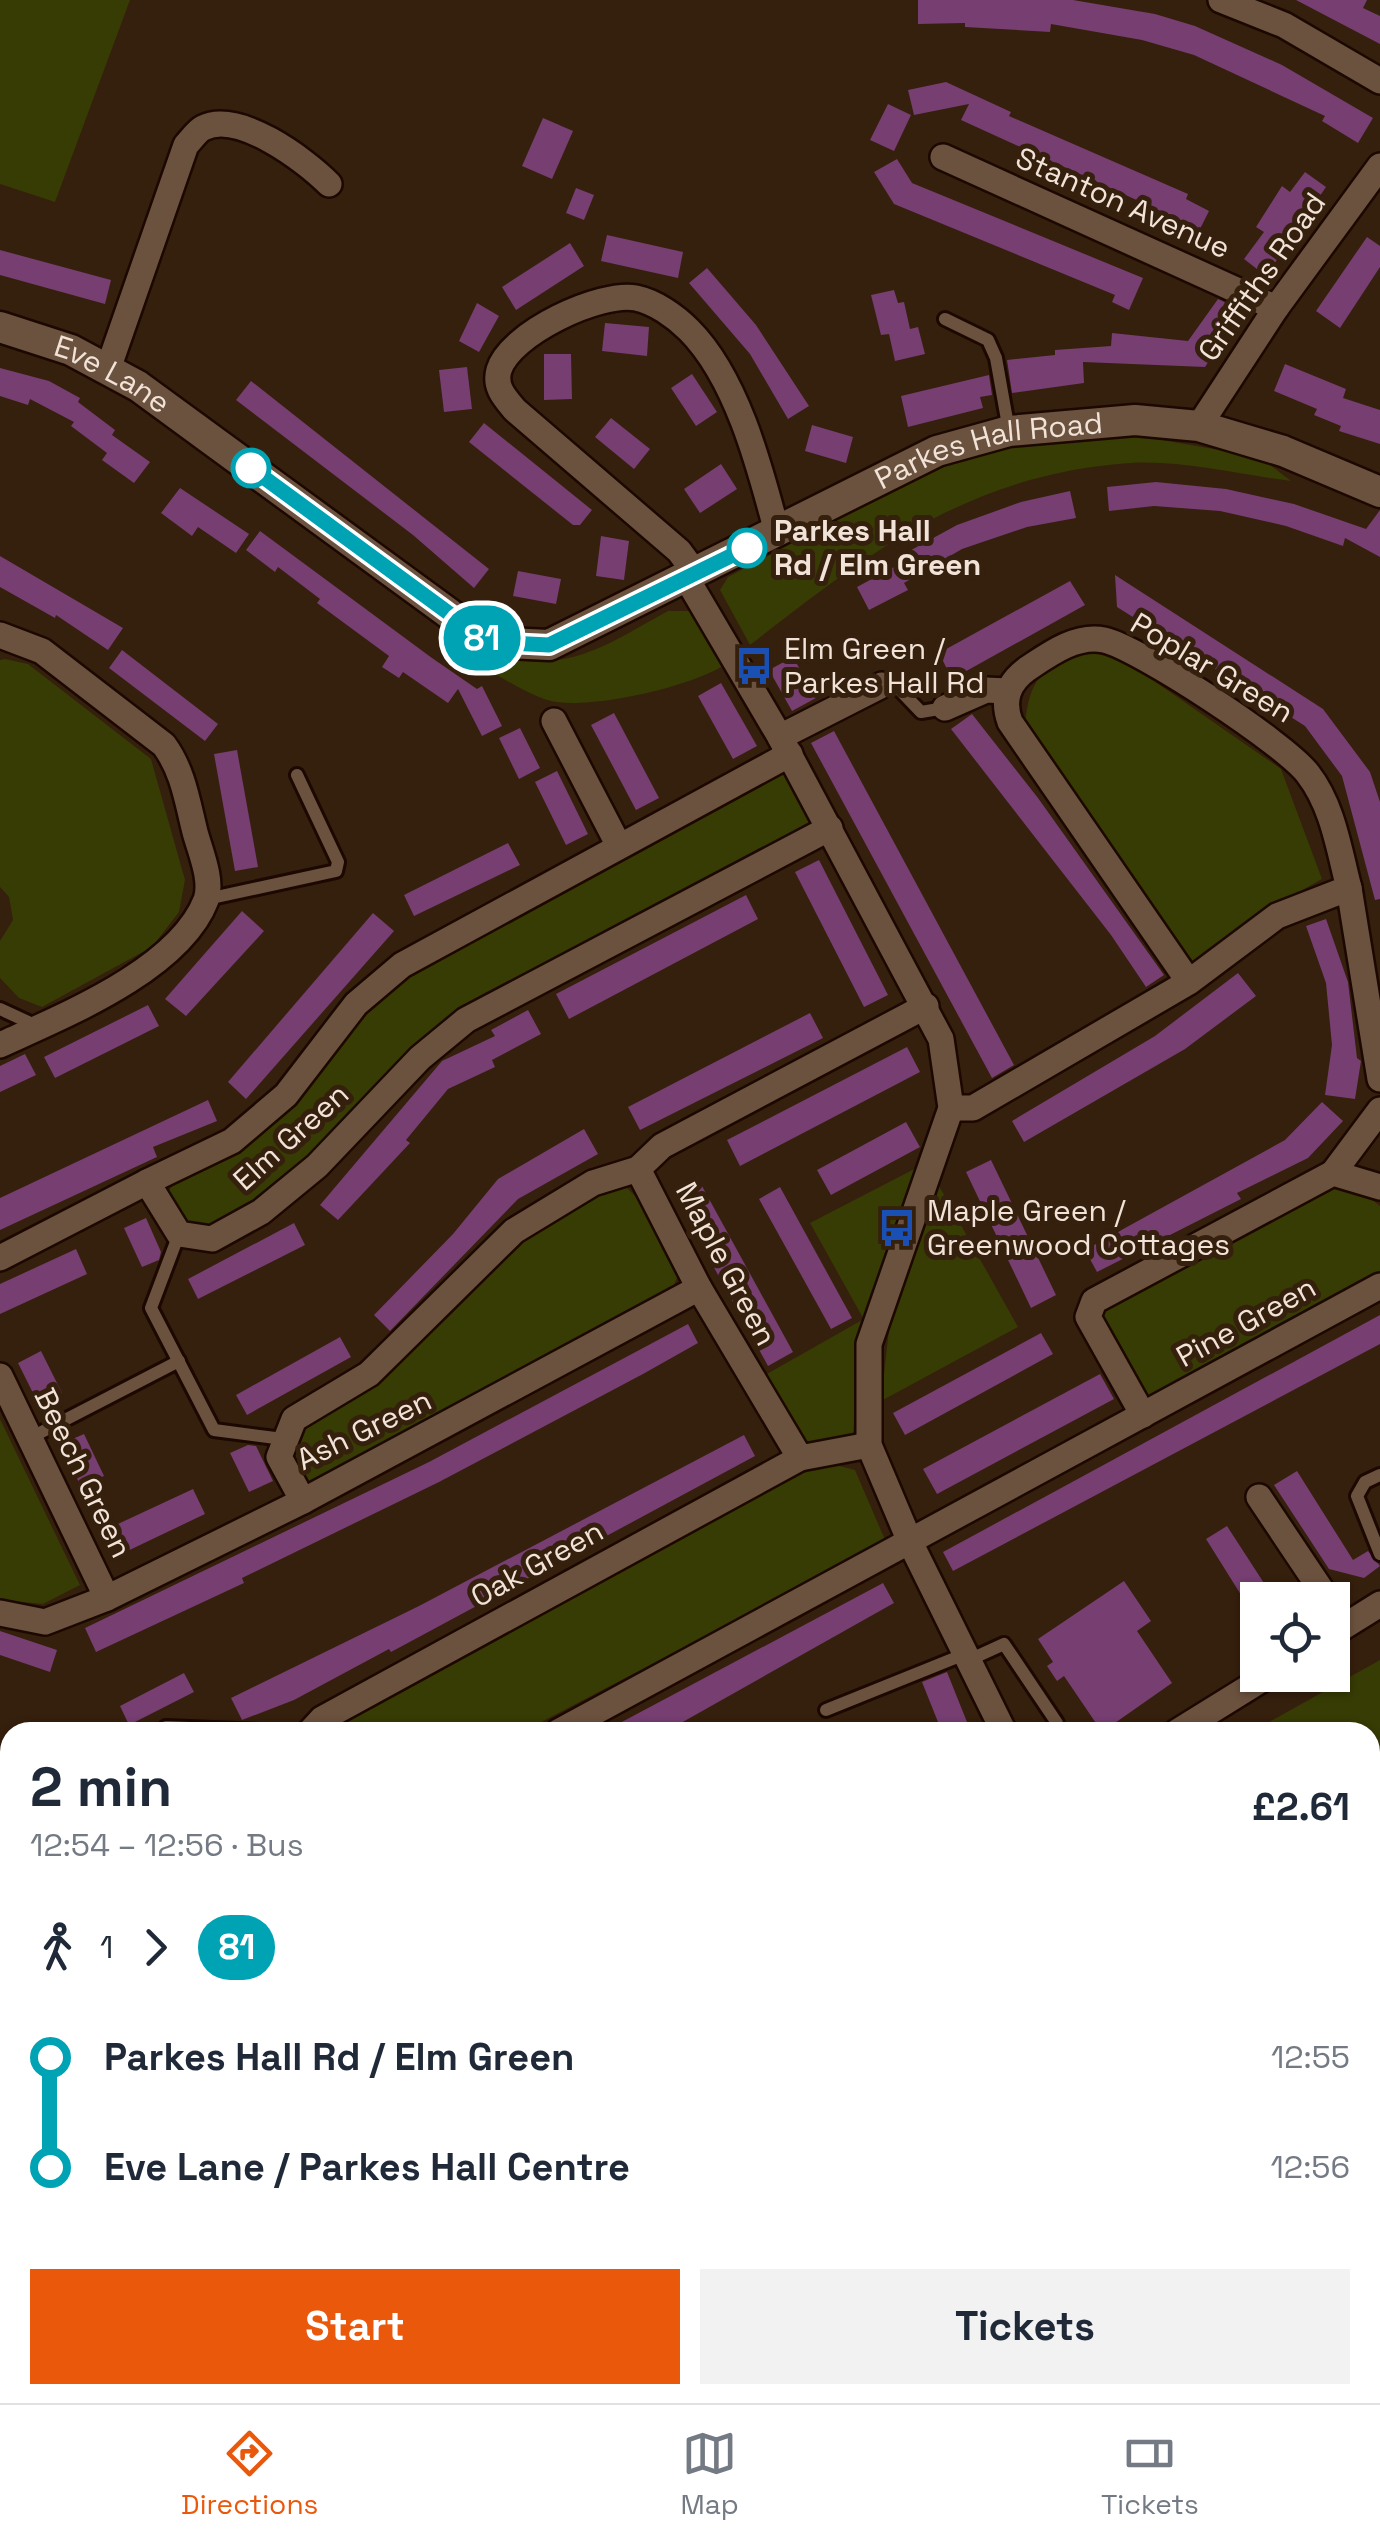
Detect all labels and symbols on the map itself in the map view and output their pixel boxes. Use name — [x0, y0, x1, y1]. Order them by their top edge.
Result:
street label: Stanton Avenue — [1010, 138, 1237, 267]
street label: Griffiths Road — [1189, 185, 1334, 369]
street label: Eve Lane — [49, 326, 178, 422]
street label: Parkes Hall Road — [868, 403, 1104, 498]
unlabelled marker — [232, 449, 270, 487]
place label: Parkes Hall Rd / Elm Green — [774, 511, 981, 584]
marker: Parkes Hall Rd / Elm Green — [728, 529, 766, 567]
street label: Poplar Green — [1124, 604, 1301, 732]
line badge: 81 — [437, 606, 527, 670]
place label: Elm Green / Parkes Hall Rd — [784, 629, 984, 702]
bus stop icon: Elm Green / Parkes Hall Rd — [733, 645, 775, 687]
street label: Elm Green — [225, 1075, 357, 1199]
street label: Maple Green — [667, 1175, 786, 1352]
place label: Maple Green / Greenwood Cottages — [927, 1191, 1230, 1264]
bus stop icon: Maple Green / Greenwood Cottages — [876, 1207, 918, 1249]
street label: Pine Green — [1169, 1267, 1322, 1376]
street label: Ash Green — [290, 1380, 438, 1479]
street label: Beech Green — [26, 1382, 141, 1564]
street label: Oak Green — [464, 1511, 610, 1616]

